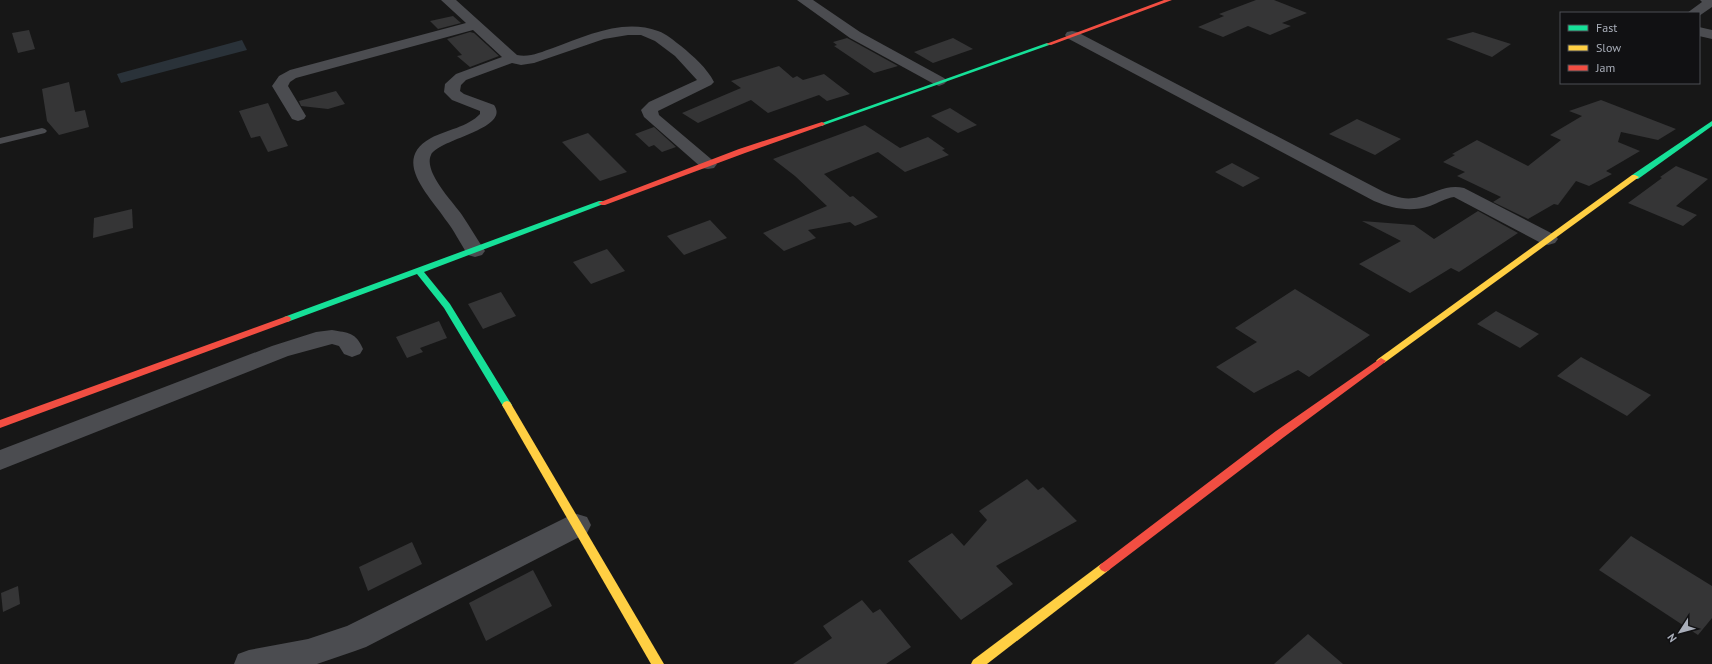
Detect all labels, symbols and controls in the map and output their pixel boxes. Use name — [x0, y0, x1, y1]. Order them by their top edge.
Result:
legend — [1560, 12, 1700, 84]
text: Fast — [1596, 20, 1617, 35]
text: Slow — [1596, 40, 1621, 55]
text: Jam — [1595, 60, 1615, 75]
north arrow — [1660, 612, 1700, 652]
text: N — [1664, 631, 1680, 645]

